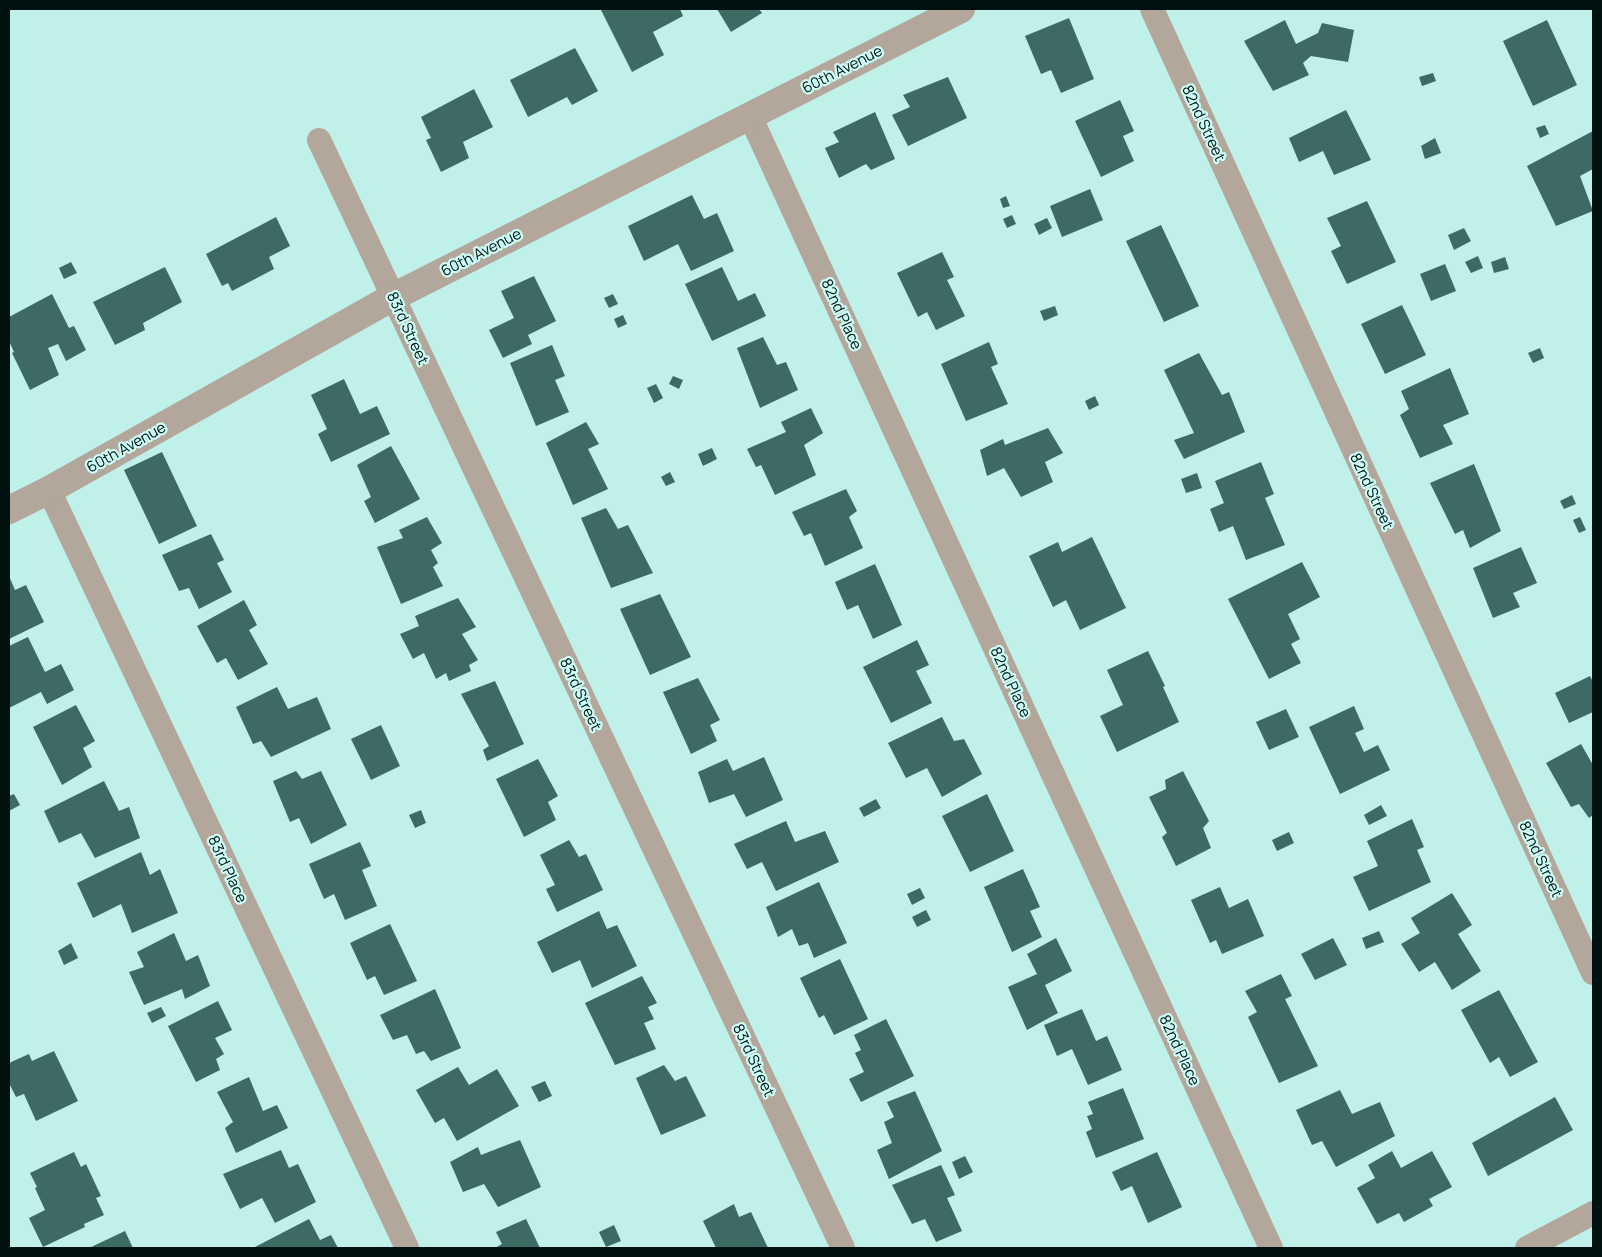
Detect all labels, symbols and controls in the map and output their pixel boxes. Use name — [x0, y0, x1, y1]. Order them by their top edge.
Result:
street label: 60th Avenue — [798, 40, 886, 98]
street label: 82nd Street — [1177, 81, 1231, 165]
street label: 60th Avenue — [437, 223, 525, 281]
street label: 82nd Place — [816, 275, 868, 353]
street label: 83rd Street — [382, 288, 434, 368]
street label: 60th Avenue — [83, 416, 170, 477]
street label: 82nd Street — [1345, 449, 1399, 533]
street label: 82nd Place — [985, 643, 1037, 721]
street label: 83rd Street — [555, 654, 607, 734]
street label: 82nd Street — [1514, 817, 1568, 901]
street label: 83rd Place — [203, 832, 253, 906]
street label: 82nd Place — [1154, 1011, 1206, 1089]
street label: 83rd Street — [728, 1020, 780, 1100]

